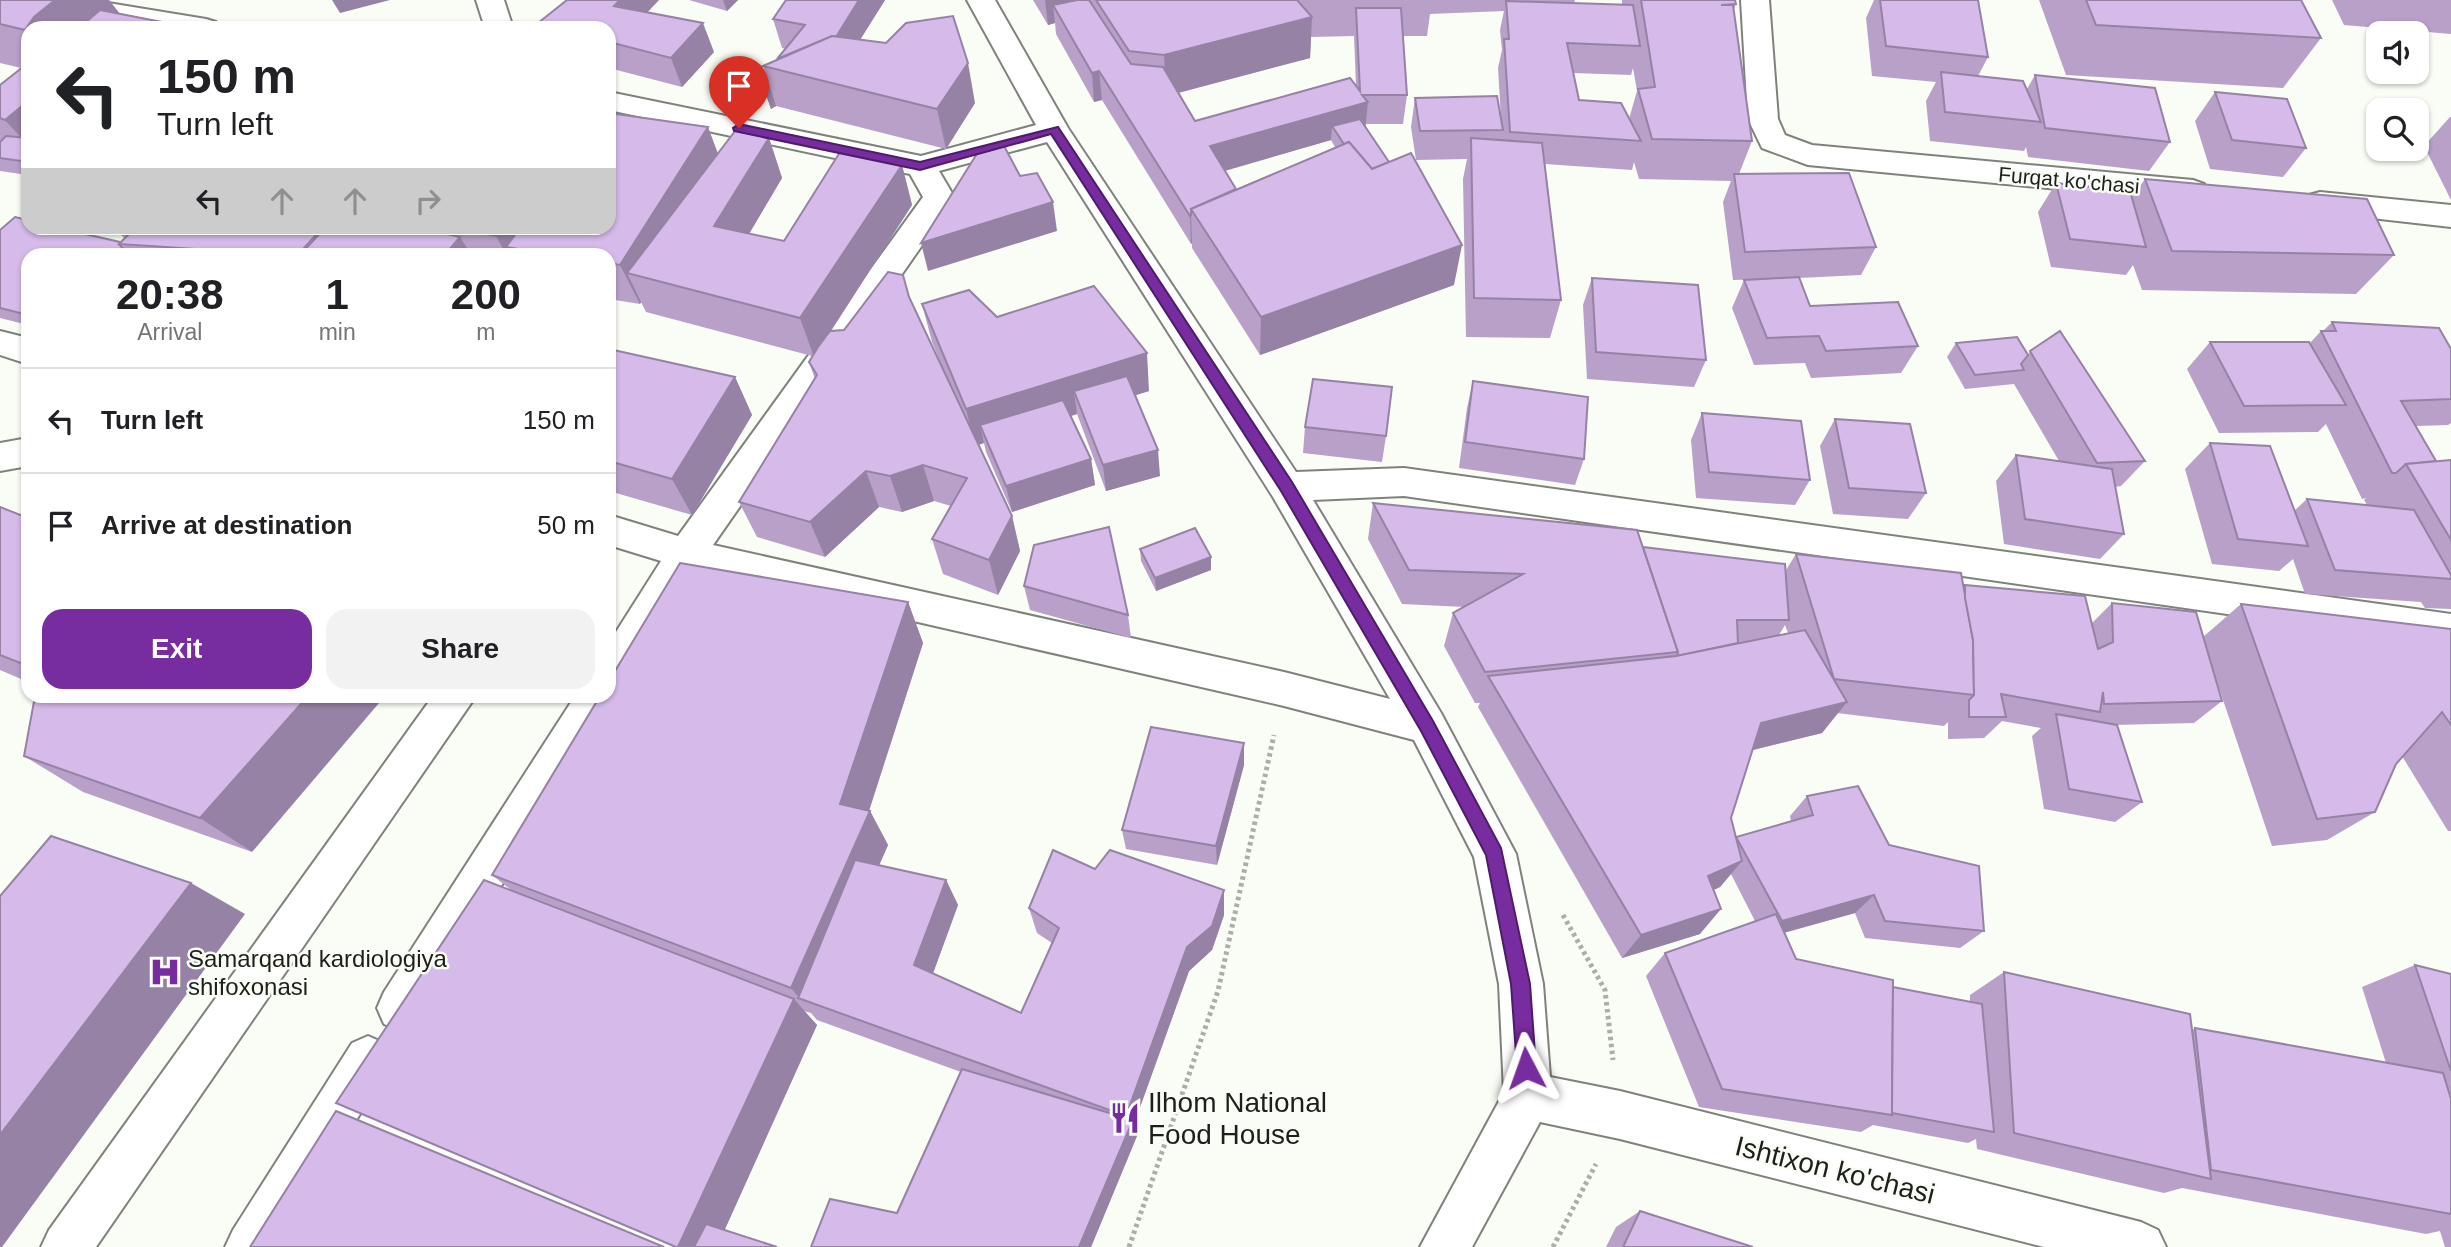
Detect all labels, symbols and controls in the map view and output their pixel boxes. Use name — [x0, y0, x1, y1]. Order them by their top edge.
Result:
map controls — [2366, 21, 2429, 161]
button: sound — [2366, 21, 2429, 84]
icon: left — [42, 49, 133, 140]
text: 150 m — [157, 49, 296, 103]
pin — [709, 56, 769, 128]
icon: arrive — [720, 67, 758, 105]
button: search — [2366, 98, 2429, 161]
text: Turn left — [157, 106, 273, 142]
street label: Furqat ko'chasi — [1997, 162, 2141, 198]
icon: left — [190, 182, 228, 220]
icon: ahead — [263, 182, 301, 220]
icon: ahead — [336, 182, 374, 220]
icon: right — [409, 182, 447, 220]
text: 20:38 — [116, 271, 224, 318]
text: 1 — [325, 271, 349, 318]
text: 200 — [451, 271, 521, 318]
text: Arrival — [137, 319, 202, 345]
text: min — [319, 319, 356, 345]
text: m — [476, 319, 495, 345]
icon: left — [42, 402, 80, 440]
text: Turn left — [101, 405, 203, 435]
text: 150 m — [523, 405, 595, 435]
icon: arrive — [42, 507, 80, 545]
text: Arrive at destination — [101, 510, 352, 540]
text: 50 m — [537, 510, 595, 540]
button: Exit — [42, 609, 312, 689]
button: Share — [326, 609, 595, 689]
place label: Samarqand kardiologiya shifoxonasi — [188, 945, 447, 1000]
hospital icon: Samarqand kardiologiya shifoxonasi — [148, 955, 182, 989]
position arrow — [1489, 1031, 1563, 1105]
place label: Ilhom National Food House — [1148, 1087, 1327, 1150]
restaurant icon: Ilhom National Food House — [1108, 1101, 1142, 1135]
street label: Ishtixon ko'chasi — [1732, 1130, 1938, 1210]

